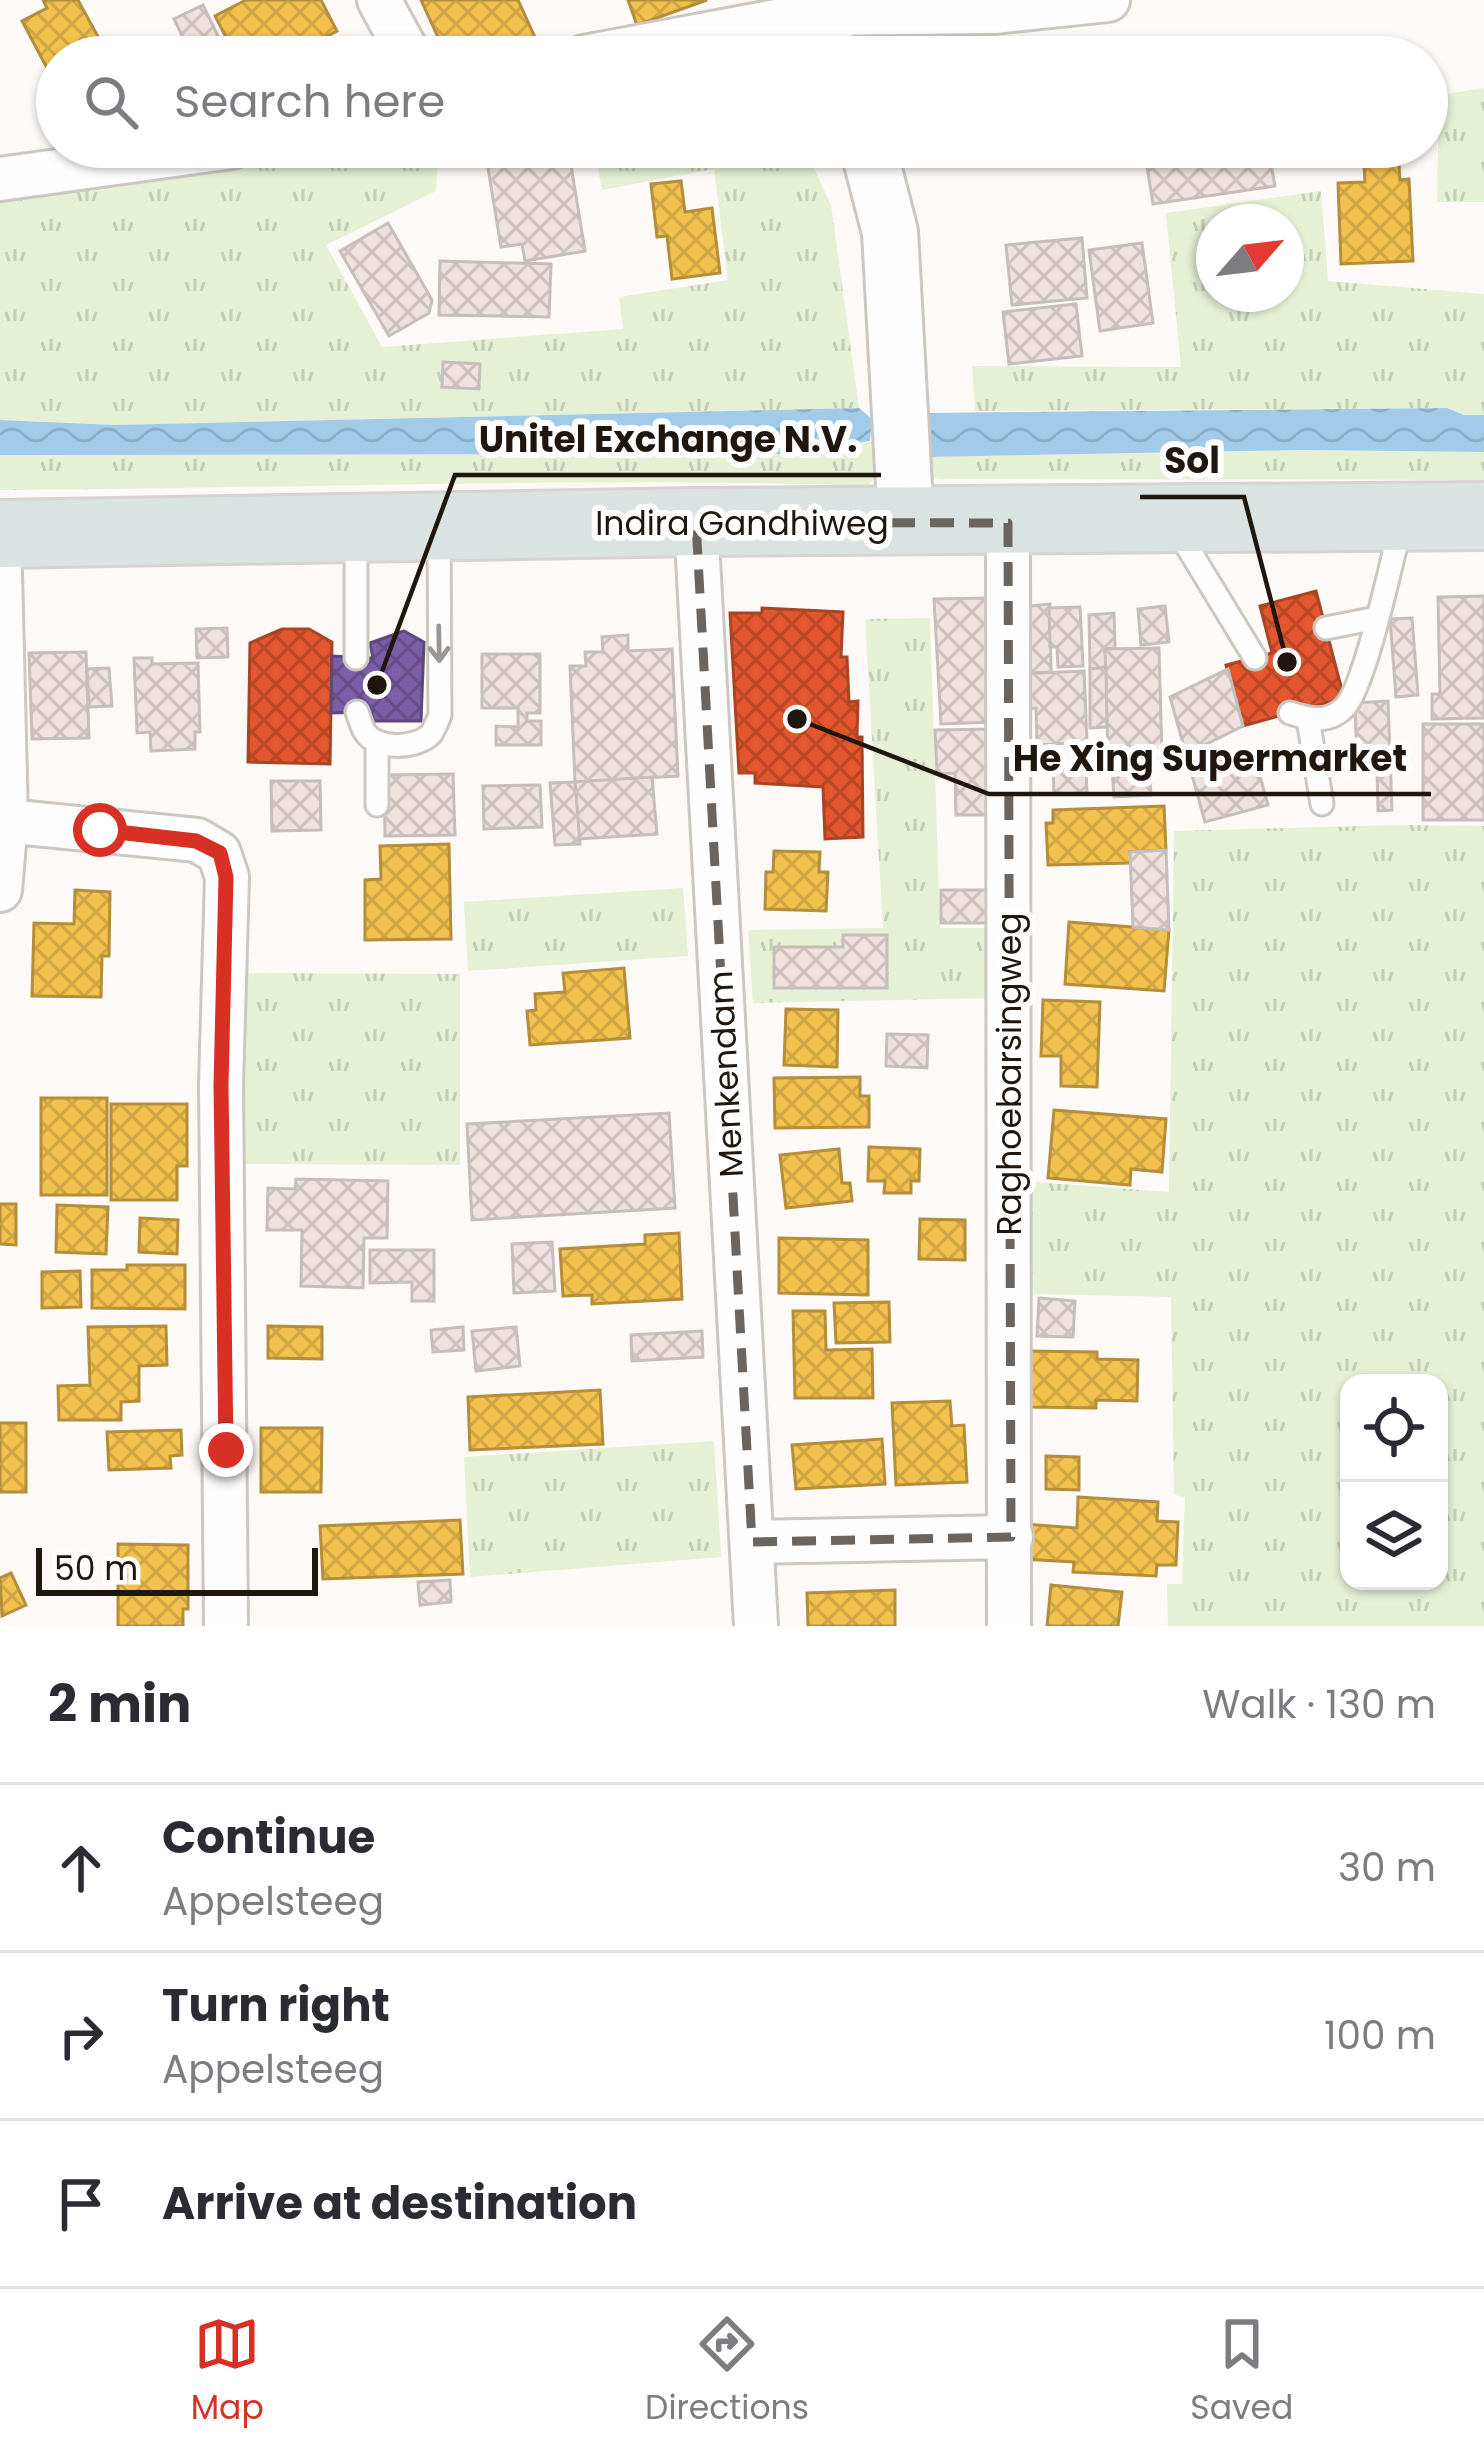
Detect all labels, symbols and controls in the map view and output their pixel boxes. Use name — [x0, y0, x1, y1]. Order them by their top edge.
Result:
search box — [36, 36, 1448, 168]
icon: search — [78, 69, 144, 135]
text: Search here — [174, 70, 445, 133]
north arrow — [1196, 204, 1304, 312]
callout: Unitel Exchange N.V. — [455, 403, 881, 475]
text: Unitel Exchange N.V. — [479, 414, 857, 465]
callout: Sol — [1140, 425, 1244, 497]
text: Sol — [1164, 435, 1220, 486]
street label: Indira Gandhiweg — [595, 500, 889, 547]
one-way arrow — [428, 624, 450, 663]
callout: He Xing Supermarket — [989, 722, 1431, 794]
text: He Xing Supermarket — [1013, 733, 1407, 784]
route start — [73, 803, 127, 857]
street label: Raghoebarsingweg — [986, 913, 1033, 1235]
street label: Menkendam — [697, 969, 755, 1179]
map controls — [1340, 1374, 1448, 1590]
button: locate — [1340, 1374, 1448, 1482]
route end — [199, 1423, 253, 1477]
button: layers — [1340, 1482, 1448, 1590]
scale bar — [36, 1542, 318, 1595]
text: 50 m — [54, 1545, 138, 1592]
text: 2 min — [48, 1668, 191, 1740]
text: Walk · 130 m — [1202, 1677, 1436, 1732]
text: Continue — [162, 1806, 375, 1869]
icon: ahead — [48, 1835, 114, 1901]
text: 30 m — [1338, 1840, 1436, 1895]
text: Appelsteeg — [162, 1874, 384, 1929]
text: Turn right — [162, 1974, 390, 2037]
icon: right — [48, 2003, 114, 2069]
text: 100 m — [1324, 2008, 1436, 2063]
text: Appelsteeg — [162, 2042, 384, 2097]
icon: arrive — [48, 2171, 114, 2237]
text: Arrive at destination — [162, 2172, 637, 2235]
tab: Map — [191, 2311, 264, 2433]
tab: Directions — [645, 2311, 809, 2433]
tab: Saved — [1190, 2311, 1293, 2433]

